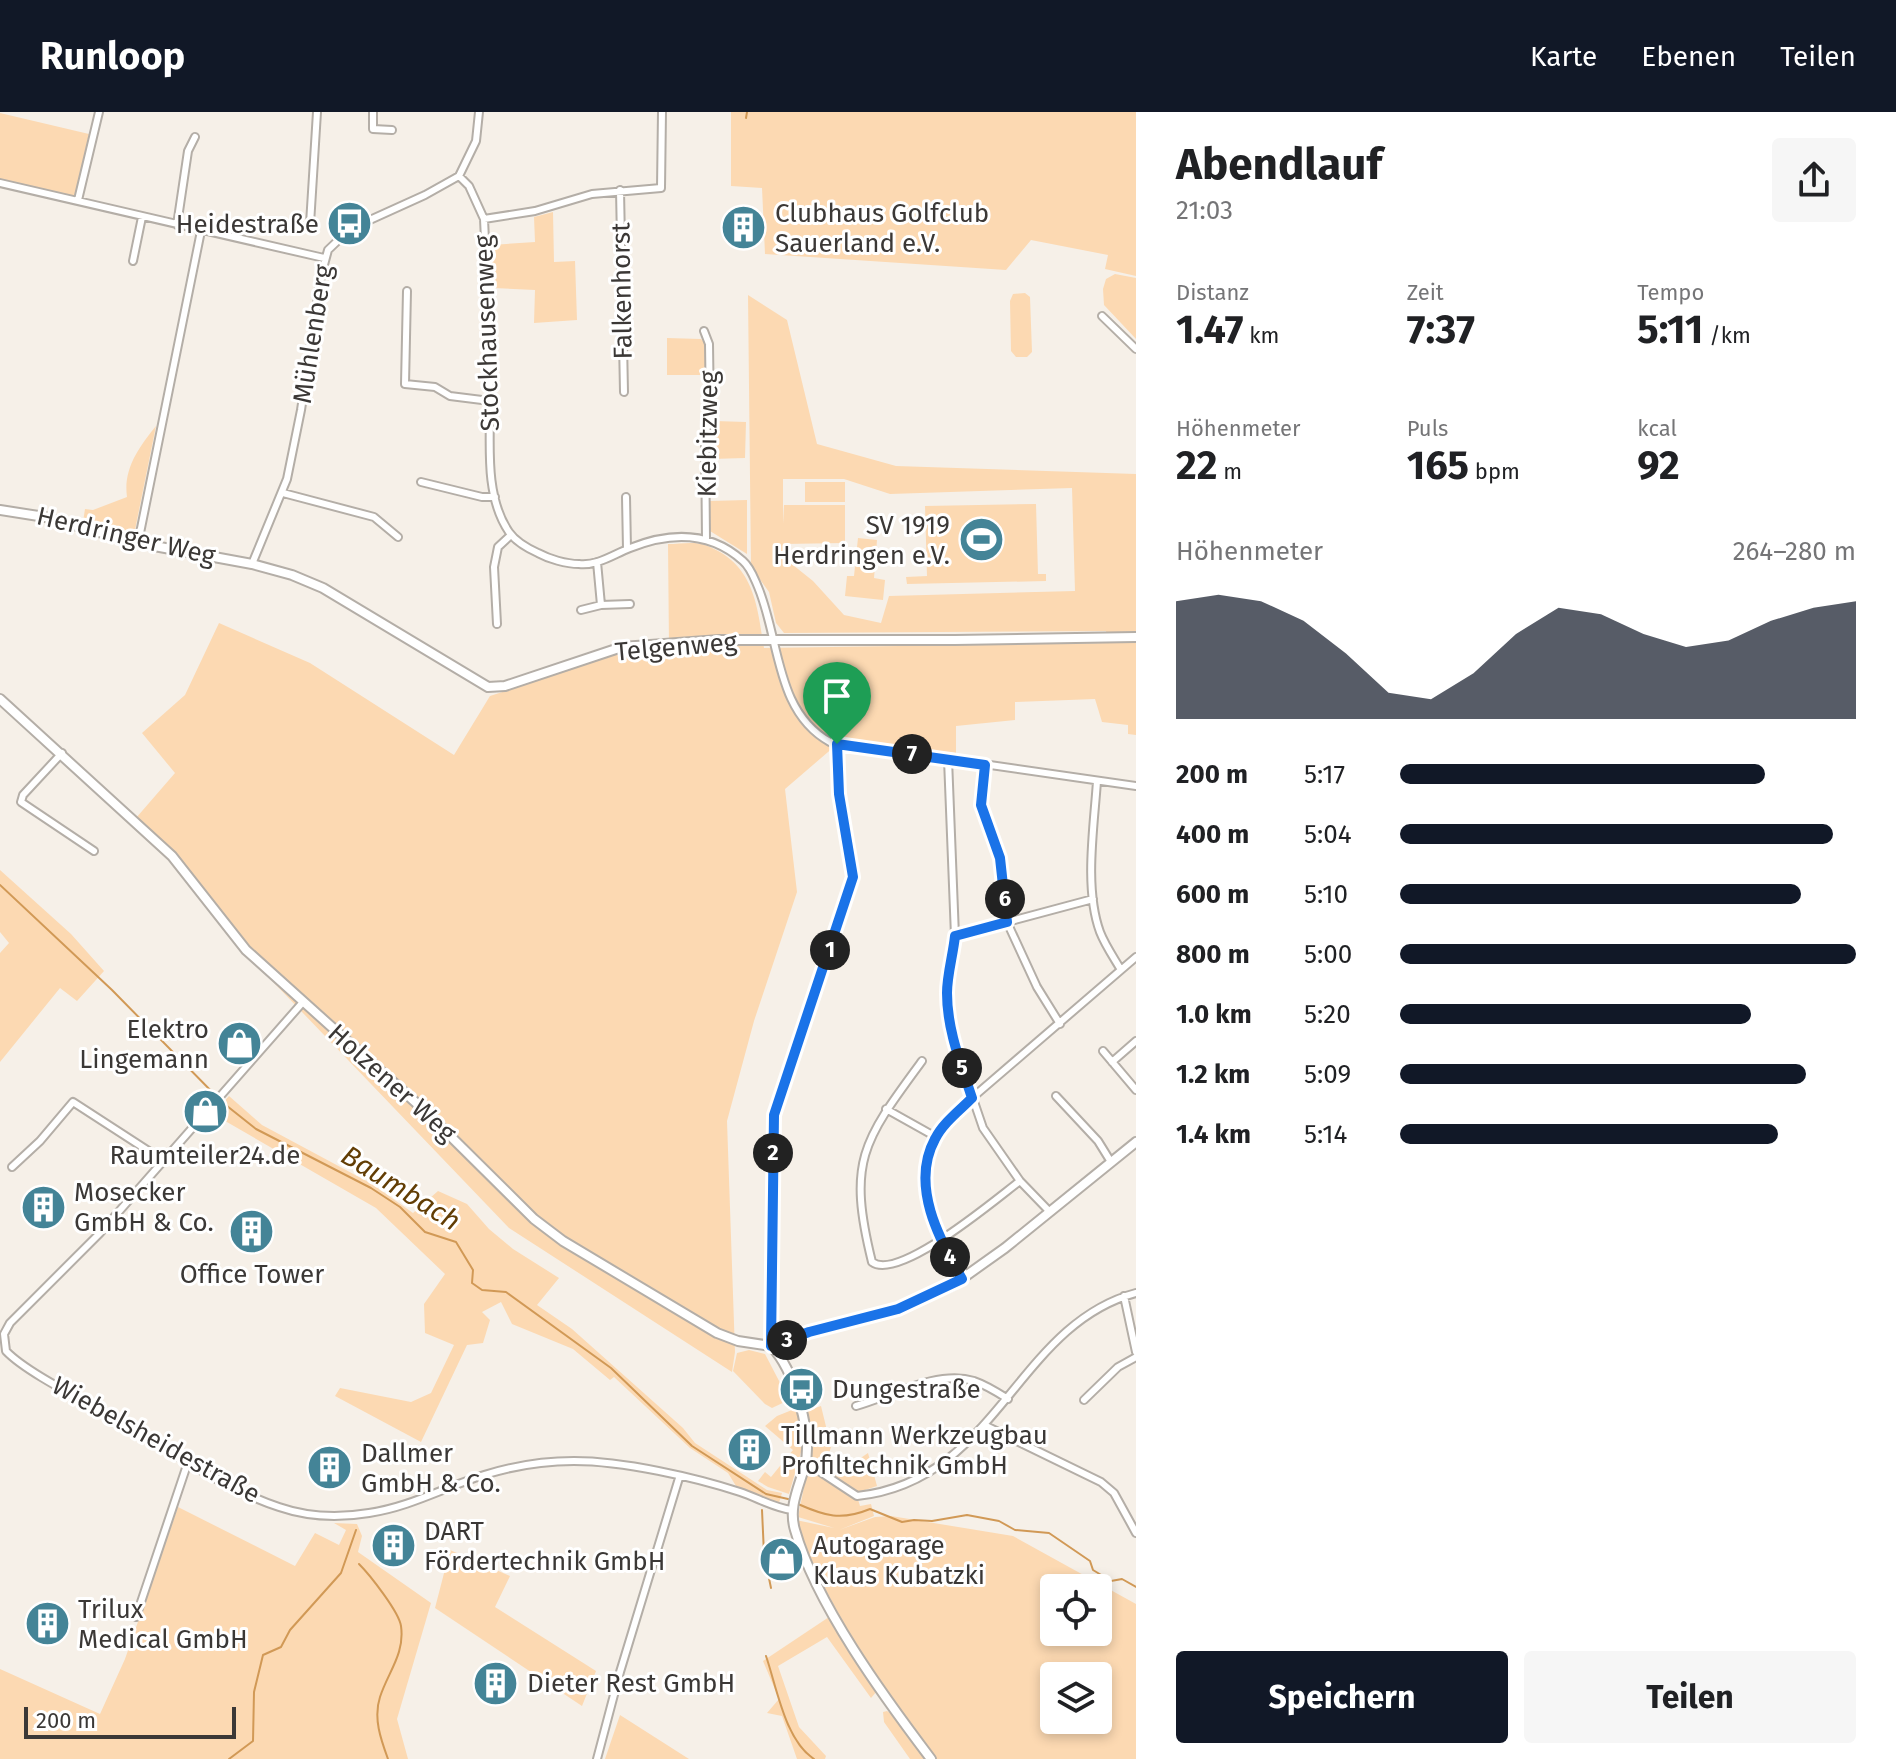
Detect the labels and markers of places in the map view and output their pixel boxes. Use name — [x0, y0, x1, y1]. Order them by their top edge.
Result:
place label: Clubhaus Golfclub Sauerland e.V. — [775, 198, 989, 259]
bus stop icon: Heidestraße — [326, 200, 374, 248]
building icon: Clubhaus Golfclub Sauerland e.V. — [720, 204, 768, 252]
place label: Heidestraße — [176, 209, 319, 240]
place label: SV 1919 Herdringen e.V. — [773, 510, 950, 571]
sports icon: SV 1919 Herdringen e.V. — [957, 516, 1005, 564]
pin — [803, 662, 871, 744]
pin: 7 — [892, 734, 932, 774]
pin: 6 — [985, 879, 1025, 919]
pin: 1 — [810, 930, 850, 970]
place label: Elektro Lingemann — [79, 1014, 209, 1075]
shop icon: Elektro Lingemann — [216, 1020, 264, 1068]
pin: 5 — [942, 1048, 982, 1088]
shop icon: Raumteiler24.de — [181, 1088, 229, 1136]
pin: 2 — [753, 1133, 793, 1173]
place label: Raumteiler24.de — [110, 1140, 300, 1171]
place label: Mosecker GmbH & Co. — [74, 1177, 214, 1238]
building icon: Mosecker GmbH & Co. — [19, 1183, 67, 1231]
building icon: Office Tower — [228, 1207, 276, 1255]
pin: 4 — [930, 1237, 970, 1277]
place label: Office Tower — [180, 1259, 324, 1290]
pin: 3 — [767, 1320, 807, 1360]
bus stop icon: Dungestraße — [777, 1365, 825, 1413]
place label: Dungestraße — [832, 1374, 981, 1405]
place label: Tillmann Werkzeugbau Profiltechnik GmbH — [781, 1420, 1048, 1481]
building icon: Tillmann Werkzeugbau Profiltechnik GmbH — [726, 1426, 774, 1474]
place label: Dallmer GmbH & Co. — [361, 1438, 501, 1499]
building icon: Dallmer GmbH & Co. — [306, 1444, 354, 1492]
place label: DART Fördertechnik GmbH — [424, 1516, 665, 1577]
building icon: DART Fördertechnik GmbH — [369, 1522, 417, 1570]
place label: Autogarage Klaus Kubatzki — [813, 1530, 985, 1591]
shop icon: Autogarage Klaus Kubatzki — [758, 1536, 806, 1584]
place label: Trilux Medical GmbH — [78, 1594, 248, 1655]
building icon: Trilux Medical GmbH — [23, 1600, 71, 1648]
building icon: Dieter Rest GmbH — [472, 1659, 520, 1707]
place label: Dieter Rest GmbH — [527, 1668, 735, 1699]

